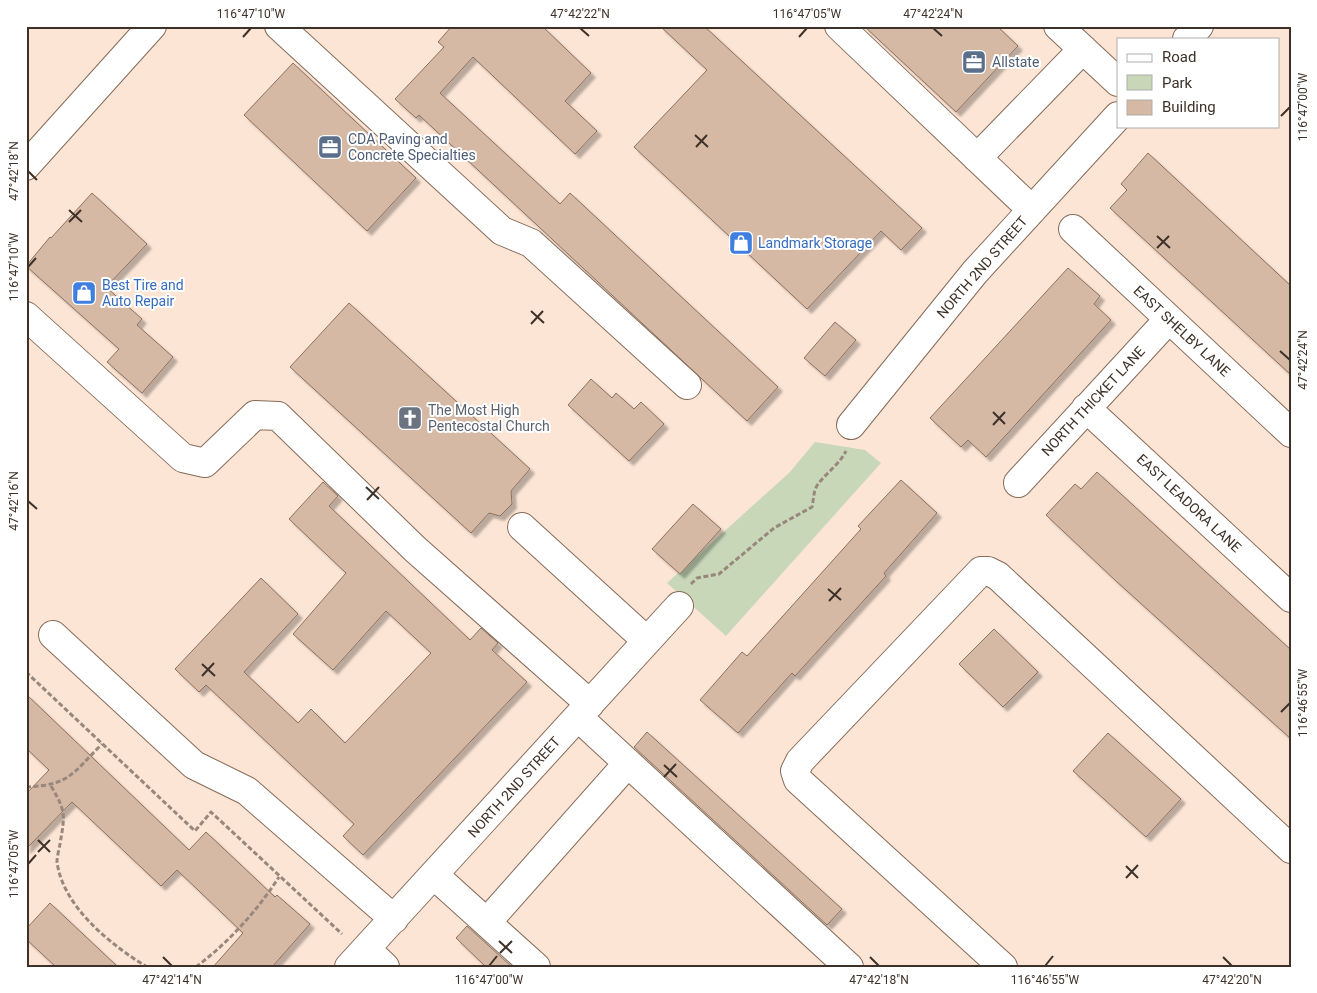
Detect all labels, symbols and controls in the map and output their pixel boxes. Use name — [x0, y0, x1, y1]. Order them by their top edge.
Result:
text: 116°47'10"W — [217, 7, 285, 21]
text: 47°42'22"N — [550, 7, 610, 21]
text: 116°47'05"W — [773, 7, 841, 21]
text: 47°42'24"N — [903, 7, 963, 21]
legend — [1117, 38, 1280, 128]
text: Road — [1162, 48, 1196, 66]
office icon: Allstate — [961, 49, 987, 75]
place label: Allstate — [992, 54, 1039, 70]
text: 116°47'00"W — [1296, 73, 1310, 141]
text: Park — [1162, 74, 1193, 92]
text: Building — [1162, 98, 1216, 116]
place label: CDA Paving and Concrete Specialties — [348, 131, 476, 163]
office icon: CDA Paving and Concrete Specialties — [317, 134, 343, 160]
text: 47°42'18"N — [7, 141, 21, 201]
street label: NORTH 2ND STREET — [933, 212, 1031, 321]
shop icon: Landmark Storage — [728, 230, 754, 256]
text: 116°47'10"W — [7, 233, 21, 301]
place label: Landmark Storage — [758, 235, 872, 251]
place label: Best Tire and Auto Repair — [102, 277, 184, 309]
shop icon: Best Tire and Auto Repair — [71, 280, 97, 306]
street label: EAST SHELBY LANE — [1131, 282, 1233, 380]
text: 47°42'24"N — [1296, 330, 1310, 390]
street label: NORTH THICKET LANE — [1038, 343, 1148, 459]
place label: The Most High Pentecostal Church — [428, 402, 550, 434]
church icon: The Most High Pentecostal Church — [397, 405, 423, 431]
street label: EAST LEADORA LANE — [1134, 451, 1244, 555]
text: 47°42'16"N — [7, 471, 21, 531]
text: 116°46'55"W — [1296, 669, 1310, 737]
street label: NORTH 2ND STREET — [465, 733, 564, 841]
text: 116°47'05"W — [7, 830, 21, 898]
text: 47°42'14"N — [142, 973, 202, 987]
text: 116°47'00"W — [455, 973, 523, 987]
text: 47°42'18"N — [849, 973, 909, 987]
text: 116°46'55"W — [1011, 973, 1079, 987]
text: 47°42'20"N — [1202, 973, 1262, 987]

